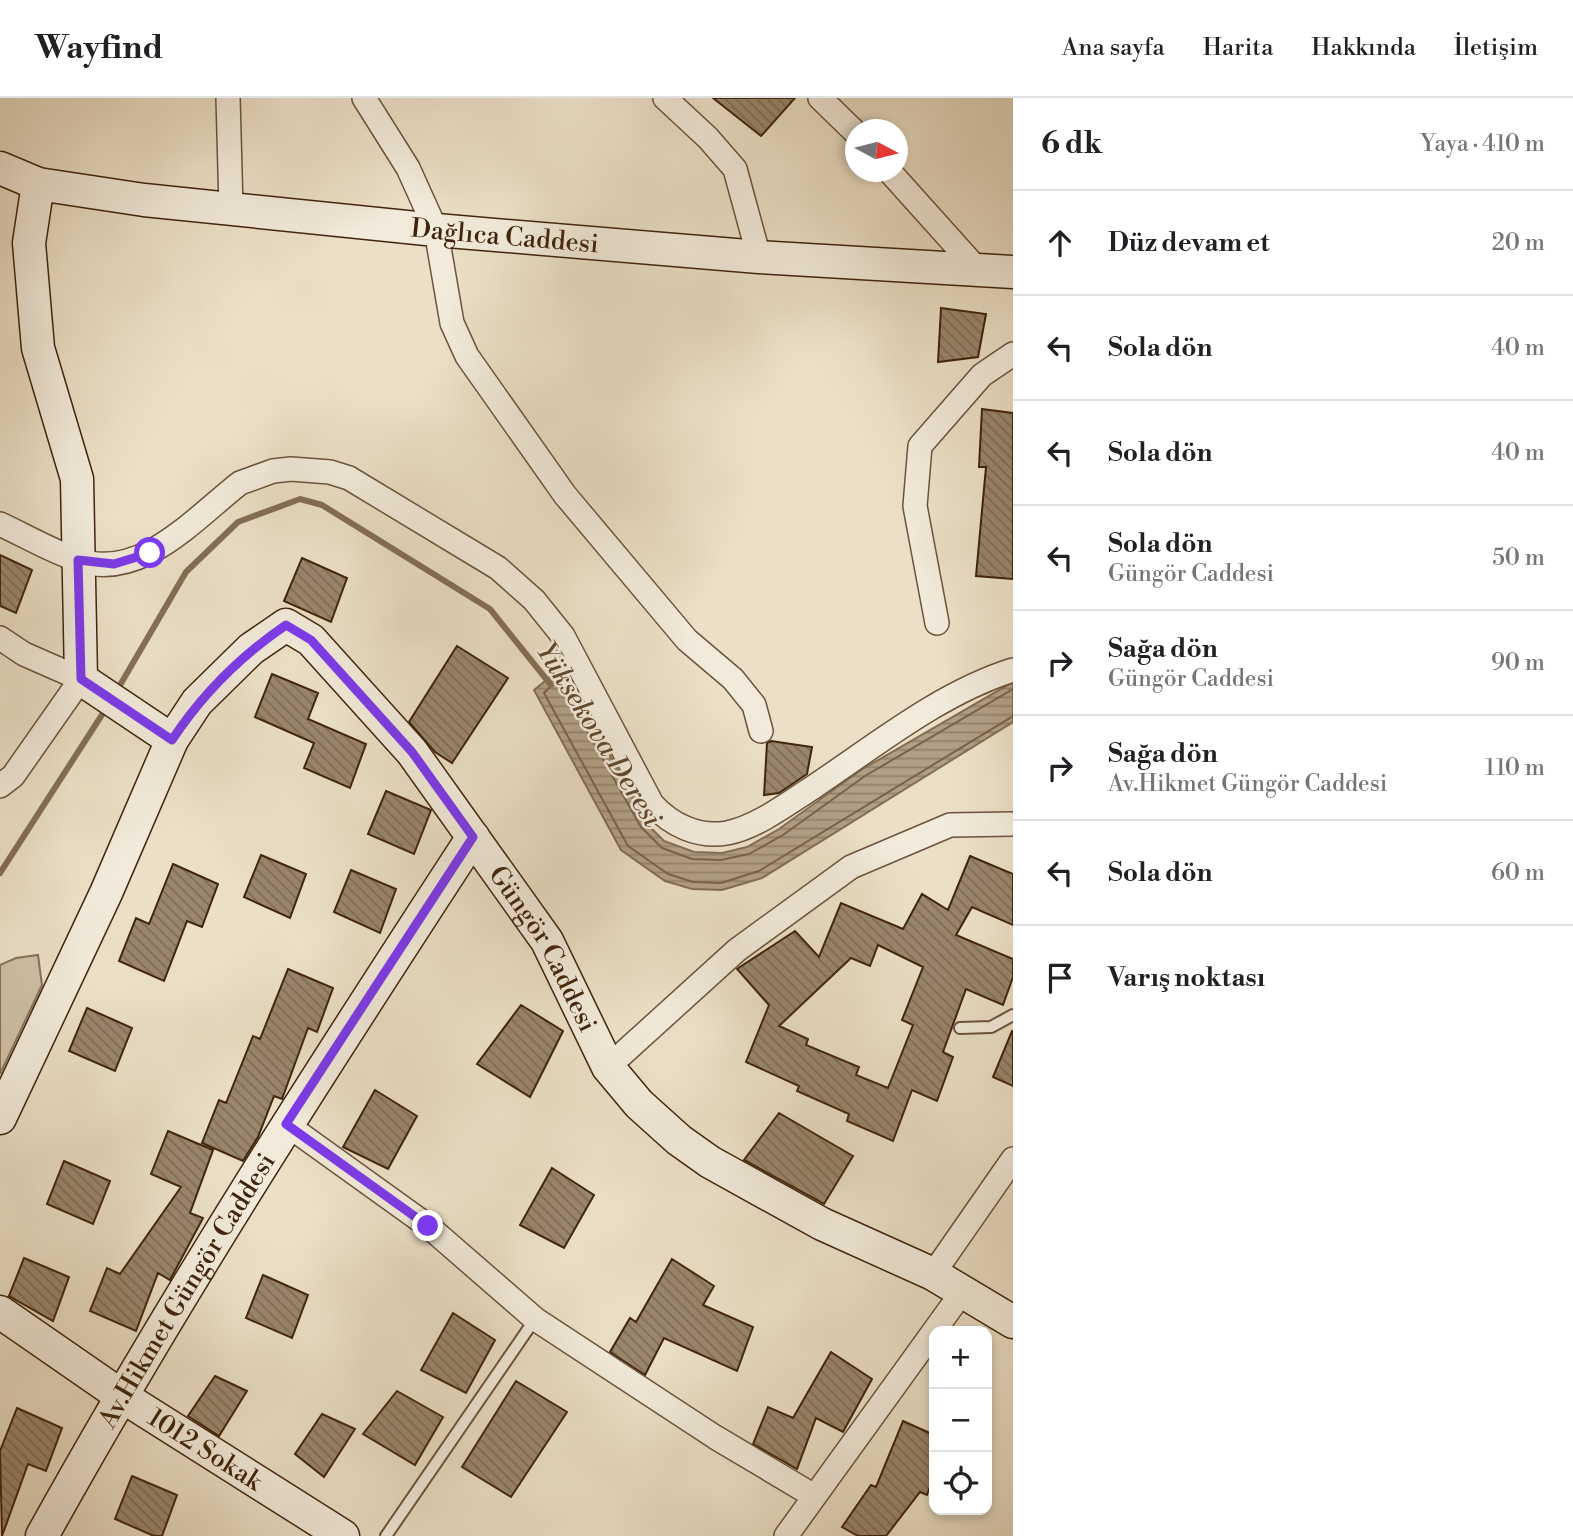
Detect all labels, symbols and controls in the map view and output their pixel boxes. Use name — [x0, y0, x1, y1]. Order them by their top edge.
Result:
text: Wayfind — [35, 28, 163, 69]
text: Ana sayfa — [1062, 33, 1165, 63]
text: Harita — [1203, 33, 1273, 63]
text: Hakkında — [1311, 33, 1416, 63]
text: İletişim — [1454, 33, 1538, 63]
north arrow — [845, 119, 908, 182]
text: 6 dk — [1041, 125, 1102, 163]
text: Yaya · 410 m — [1421, 130, 1545, 158]
street label: Dağlıca Caddesi — [409, 213, 600, 261]
icon: ahead — [1041, 224, 1079, 262]
text: Düz devam et — [1108, 227, 1270, 259]
text: 20 m — [1492, 229, 1545, 257]
icon: left — [1041, 329, 1079, 367]
text: Sola dön — [1108, 332, 1213, 364]
text: 40 m — [1491, 334, 1545, 362]
icon: left — [1041, 434, 1079, 472]
text: Sola dön — [1108, 437, 1213, 469]
text: 40 m — [1491, 439, 1545, 467]
text: Sola dön — [1108, 528, 1213, 560]
route start — [134, 537, 165, 568]
icon: left — [1041, 539, 1079, 577]
text: 50 m — [1492, 544, 1545, 572]
text: Güngör Caddesi — [1108, 560, 1274, 588]
text: Sağa dön — [1108, 633, 1218, 665]
water label: Yüksekova Deresi — [528, 636, 670, 834]
icon: right — [1041, 644, 1079, 682]
text: 90 m — [1491, 649, 1545, 677]
text: Güngör Caddesi — [1108, 665, 1274, 693]
text: Sağa dön — [1108, 738, 1218, 770]
icon: right — [1041, 749, 1079, 787]
text: 110 m — [1485, 754, 1545, 782]
text: Av.Hikmet Güngör Caddesi — [1108, 770, 1387, 798]
icon: left — [1041, 854, 1079, 892]
text: Sola dön — [1108, 857, 1213, 889]
text: 60 m — [1491, 859, 1545, 887]
street label: Güngör Caddesi — [481, 860, 604, 1037]
icon: arrive — [1041, 959, 1079, 997]
text: Varış noktası — [1108, 962, 1265, 994]
street label: Av.Hikmet Güngör Caddesi — [91, 1147, 283, 1435]
route end — [412, 1210, 443, 1241]
map controls — [929, 1326, 992, 1515]
button: + — [929, 1326, 992, 1389]
button: − — [929, 1389, 992, 1452]
street label: 1012 Sokak — [142, 1402, 269, 1499]
button: locate — [929, 1452, 992, 1515]

